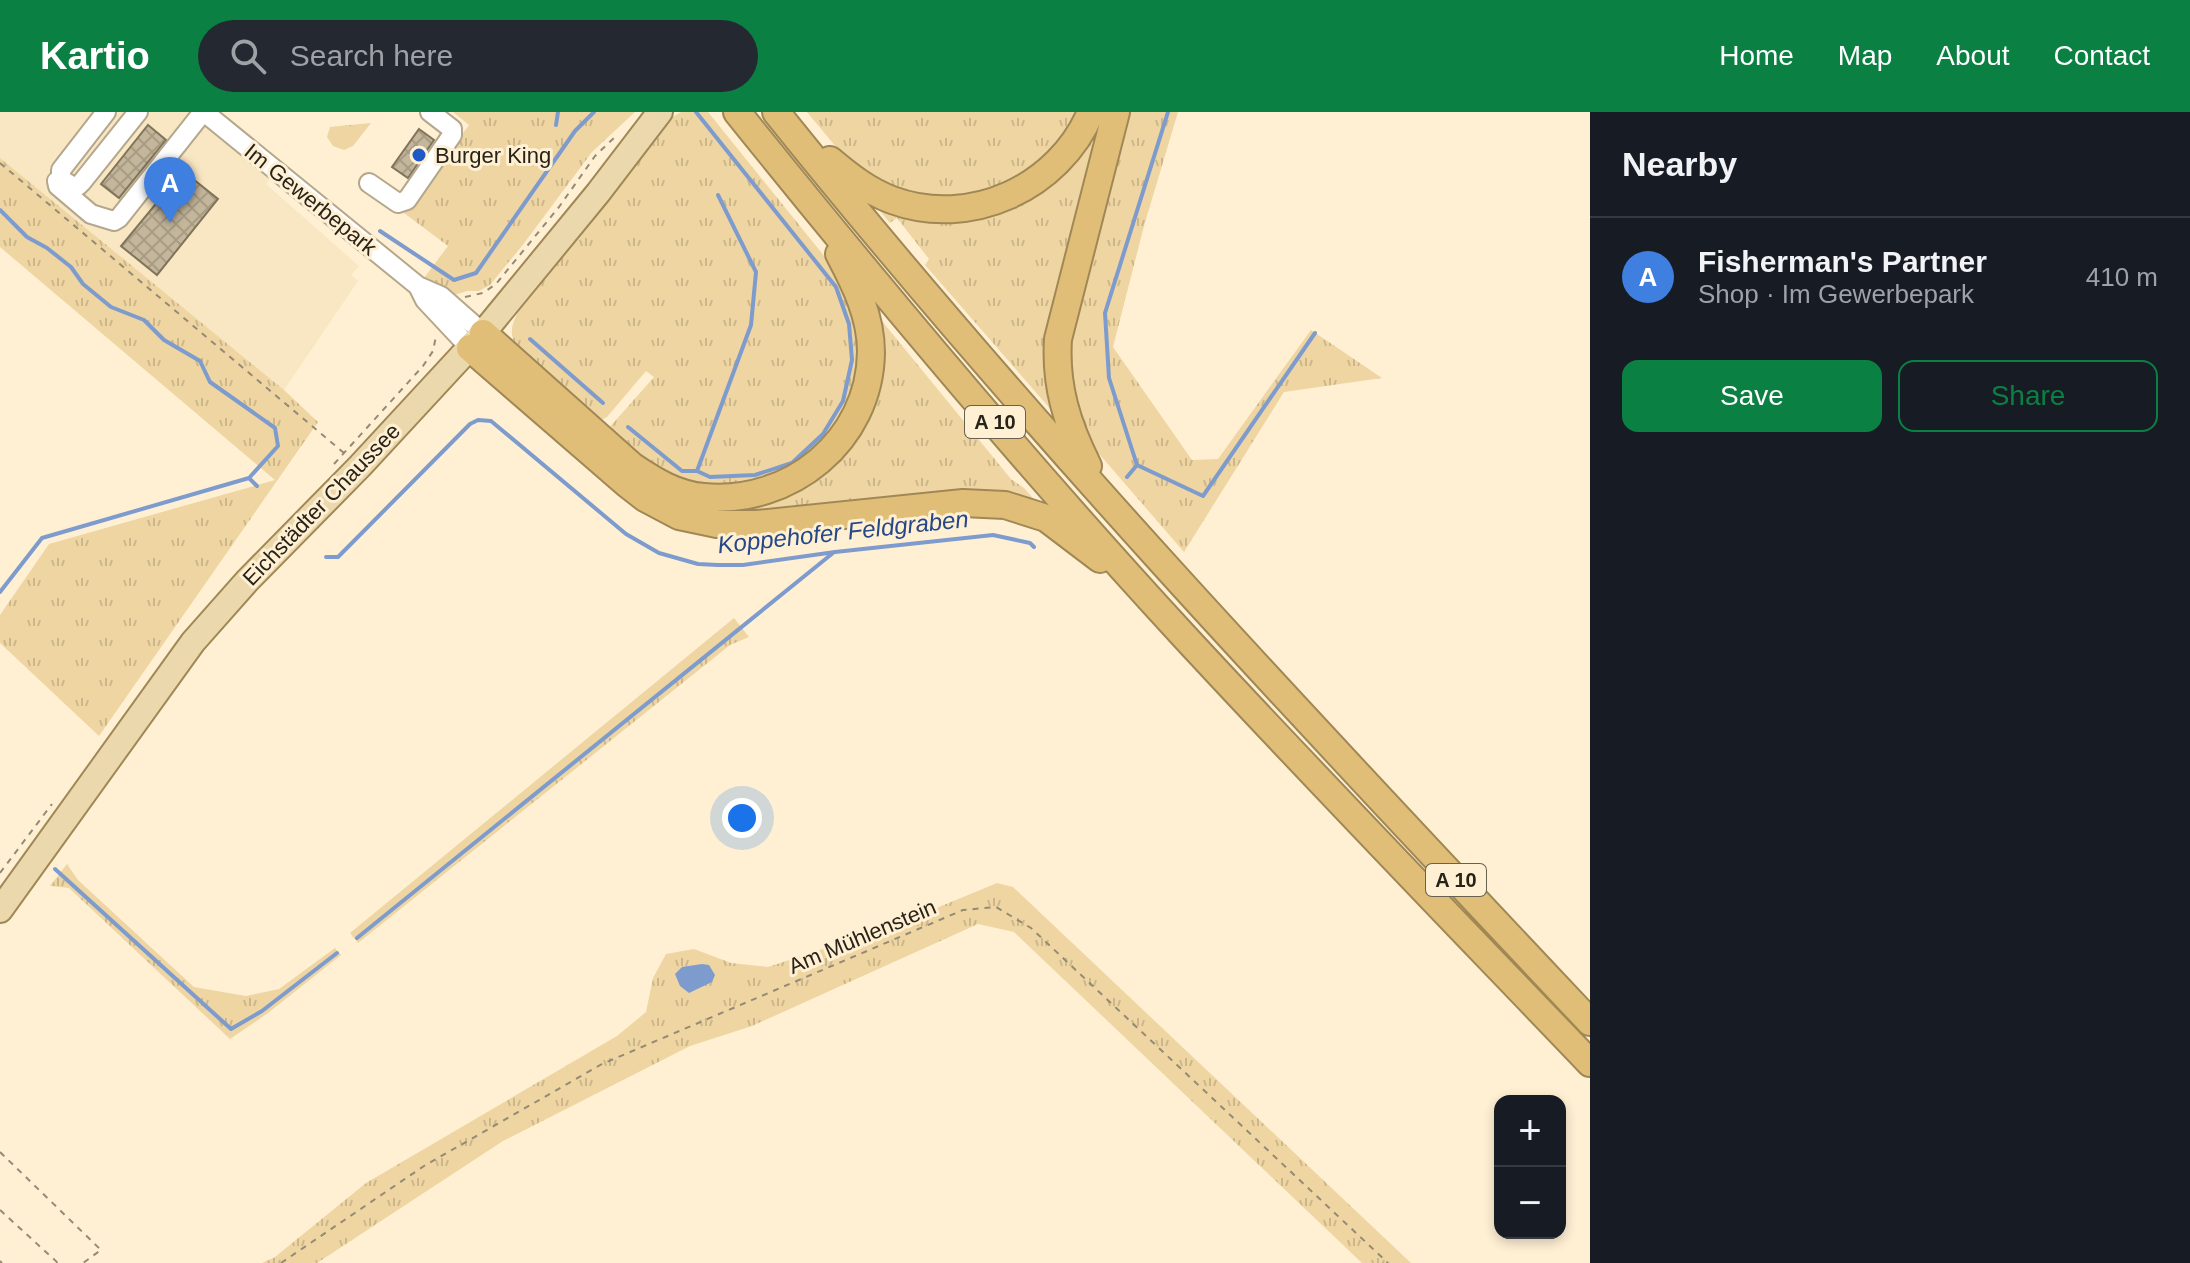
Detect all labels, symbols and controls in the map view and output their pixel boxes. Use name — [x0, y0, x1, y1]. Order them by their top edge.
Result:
search box — [198, 20, 758, 92]
icon: search — [226, 34, 270, 78]
text: Kartio — [40, 35, 150, 77]
text: Search here — [290, 39, 453, 72]
text: Home — [1719, 40, 1794, 71]
text: Map — [1838, 40, 1892, 71]
text: About — [1936, 40, 2010, 71]
text: Contact — [2054, 40, 2150, 71]
street label: Im Gewerbepark — [240, 139, 383, 261]
place label: Burger King — [435, 143, 551, 168]
text: Nearby — [1622, 145, 1737, 183]
marker: Burger King — [410, 146, 428, 164]
pin: A — [144, 157, 196, 223]
text: Fisherman's Partner — [1698, 245, 1987, 278]
text: A — [1639, 262, 1657, 292]
text: 410 m — [2086, 262, 2158, 292]
text: Shop · Im Gewerbepark — [1698, 279, 1974, 309]
button: Save — [1622, 360, 1882, 432]
button: Share — [1898, 360, 2158, 432]
road number: A 10 — [965, 406, 1025, 438]
street label: Eichstädter Chaussee — [238, 418, 405, 590]
water label: Koppehofer Feldgraben — [716, 505, 970, 558]
your location — [722, 798, 762, 838]
road number: A 10 — [1426, 864, 1486, 896]
street label: Am Mühlenstein — [785, 894, 940, 979]
map controls — [1494, 1095, 1566, 1239]
button: + — [1494, 1095, 1566, 1167]
button: − — [1494, 1167, 1566, 1239]

